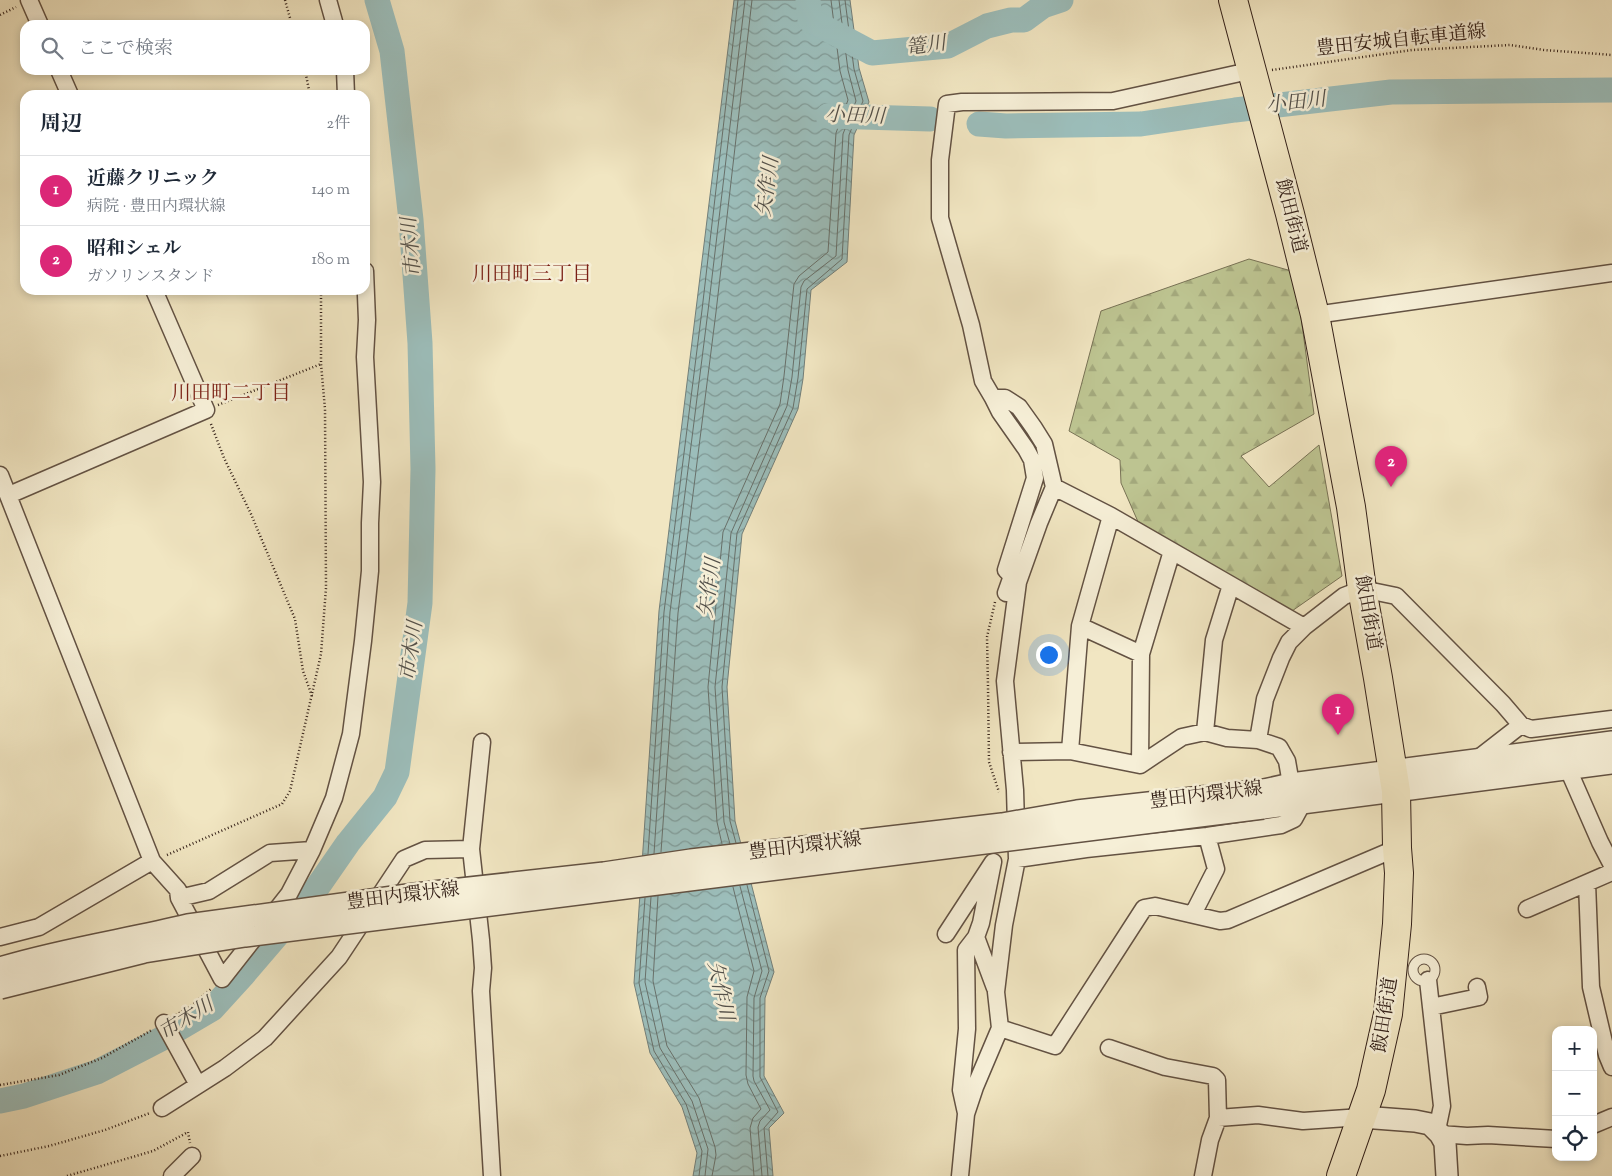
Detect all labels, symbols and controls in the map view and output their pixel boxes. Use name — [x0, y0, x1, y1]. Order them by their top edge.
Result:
street label: 豊田安城自転車道線 — [1315, 19, 1487, 63]
search box — [20, 20, 370, 75]
water label: 篭川 — [904, 30, 950, 64]
icon: search — [38, 34, 66, 62]
text: ここで検索 — [78, 36, 173, 63]
water label: 小田川 — [1264, 86, 1330, 122]
water label: 小田川 — [825, 101, 887, 133]
text: 周辺 — [40, 110, 82, 140]
text: 2件 — [327, 113, 350, 136]
water label: 矢作川 — [750, 153, 788, 219]
text: 近藤クリニック — [87, 166, 219, 193]
street label: 飯田街道 — [1268, 176, 1312, 256]
text: 1 — [53, 179, 59, 202]
text: 140 m — [312, 179, 350, 202]
text: 病院 · 豊田内環状線 — [87, 196, 226, 219]
water label: 市木川 — [396, 214, 430, 278]
text: 昭和シェル — [87, 236, 182, 263]
text: 2 — [52, 249, 60, 272]
text: 180 m — [311, 249, 350, 272]
district label: 川田町三丁目 — [472, 261, 592, 290]
text: ガソリンスタンド — [87, 266, 215, 289]
district label: 川田町二丁目 — [171, 380, 291, 409]
pin: 2 — [1375, 446, 1407, 487]
water label: 矢作川 — [692, 554, 730, 620]
street label: 飯田街道 — [1347, 573, 1387, 653]
water label: 市木川 — [394, 617, 432, 683]
your location — [1036, 642, 1062, 668]
pin: 1 — [1322, 694, 1354, 735]
street label: 豊田内環状線 — [1148, 776, 1264, 816]
street label: 豊田内環状線 — [747, 827, 863, 867]
street label: 豊田内環状線 — [345, 877, 461, 917]
water label: 矢作川 — [699, 959, 740, 1025]
street label: 飯田街道 — [1367, 975, 1405, 1055]
water label: 市木川 — [154, 991, 222, 1048]
map controls — [1552, 1026, 1597, 1161]
button: + — [1552, 1026, 1597, 1071]
button: − — [1552, 1071, 1597, 1116]
button: locate — [1552, 1116, 1597, 1161]

